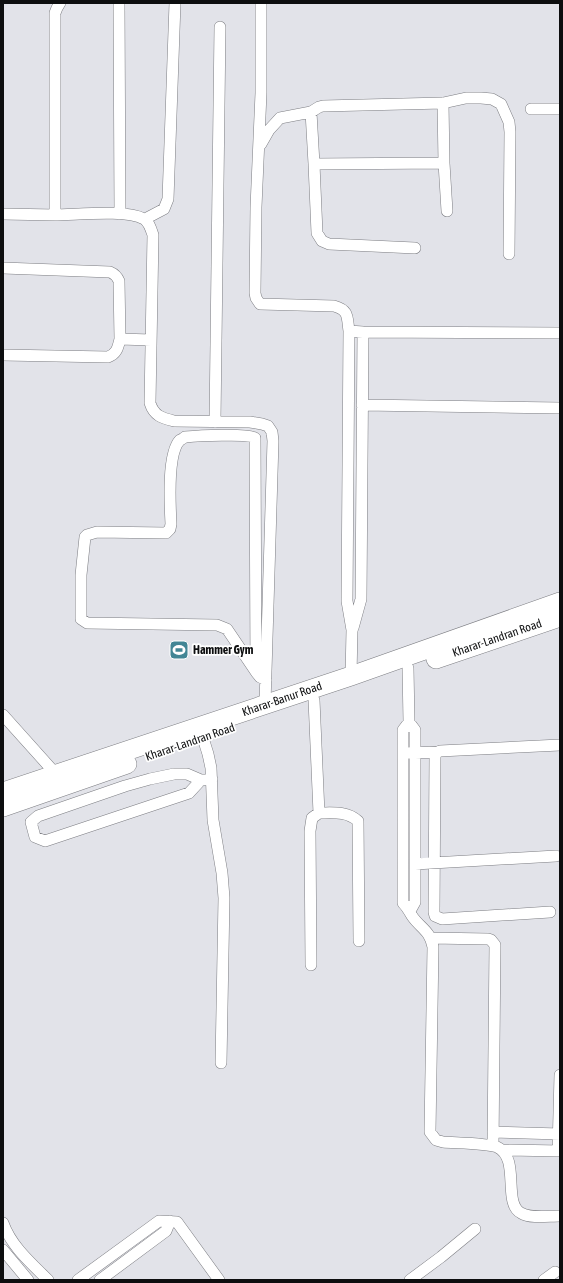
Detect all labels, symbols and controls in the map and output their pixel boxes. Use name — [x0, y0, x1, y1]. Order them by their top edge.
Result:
street label: Kharar-Landran Road — [450, 616, 544, 660]
sports icon: Hammer Gym — [168, 639, 190, 661]
place label: Hammer Gym — [193, 643, 254, 657]
street label: Kharar-Banur Road — [240, 679, 324, 719]
street label: Kharar-Landran Road — [143, 720, 237, 764]

